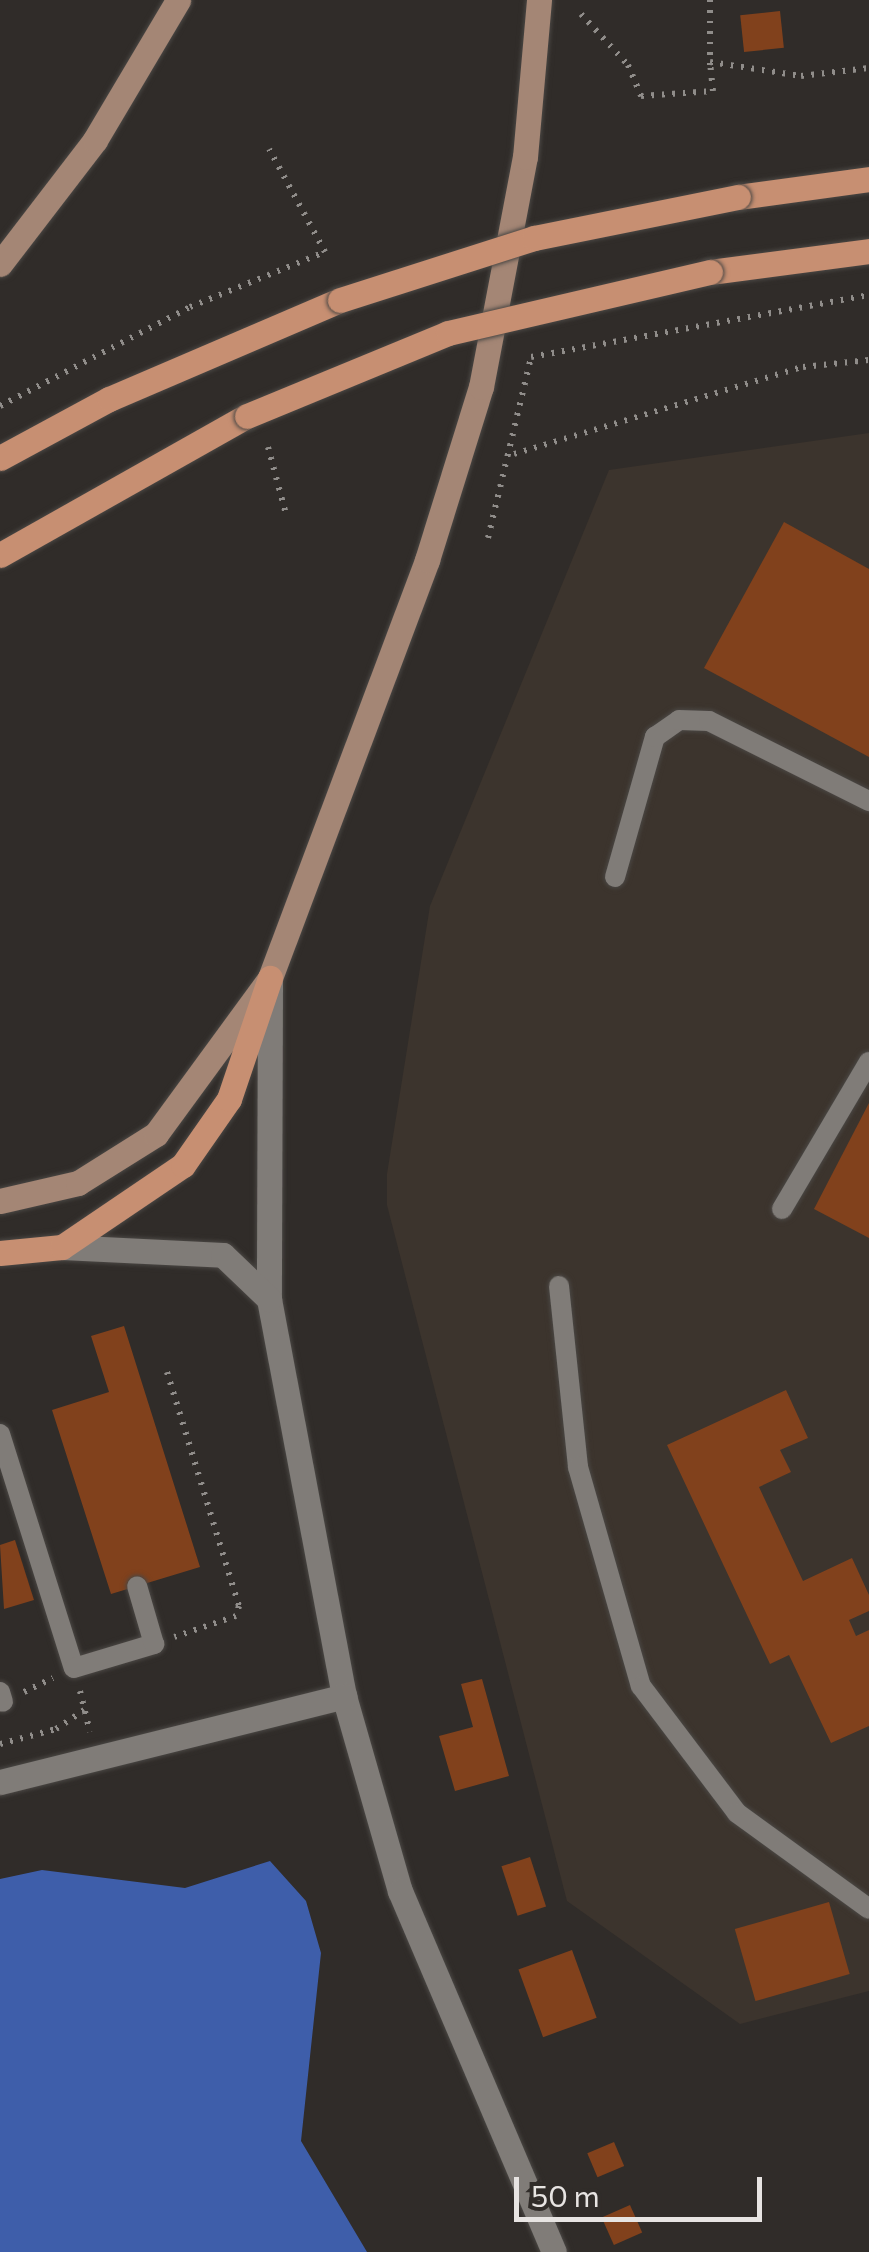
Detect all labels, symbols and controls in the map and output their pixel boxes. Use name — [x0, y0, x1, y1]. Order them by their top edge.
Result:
scale bar — [519, 2157, 766, 2219]
text: 50 m — [531, 2176, 600, 2213]

